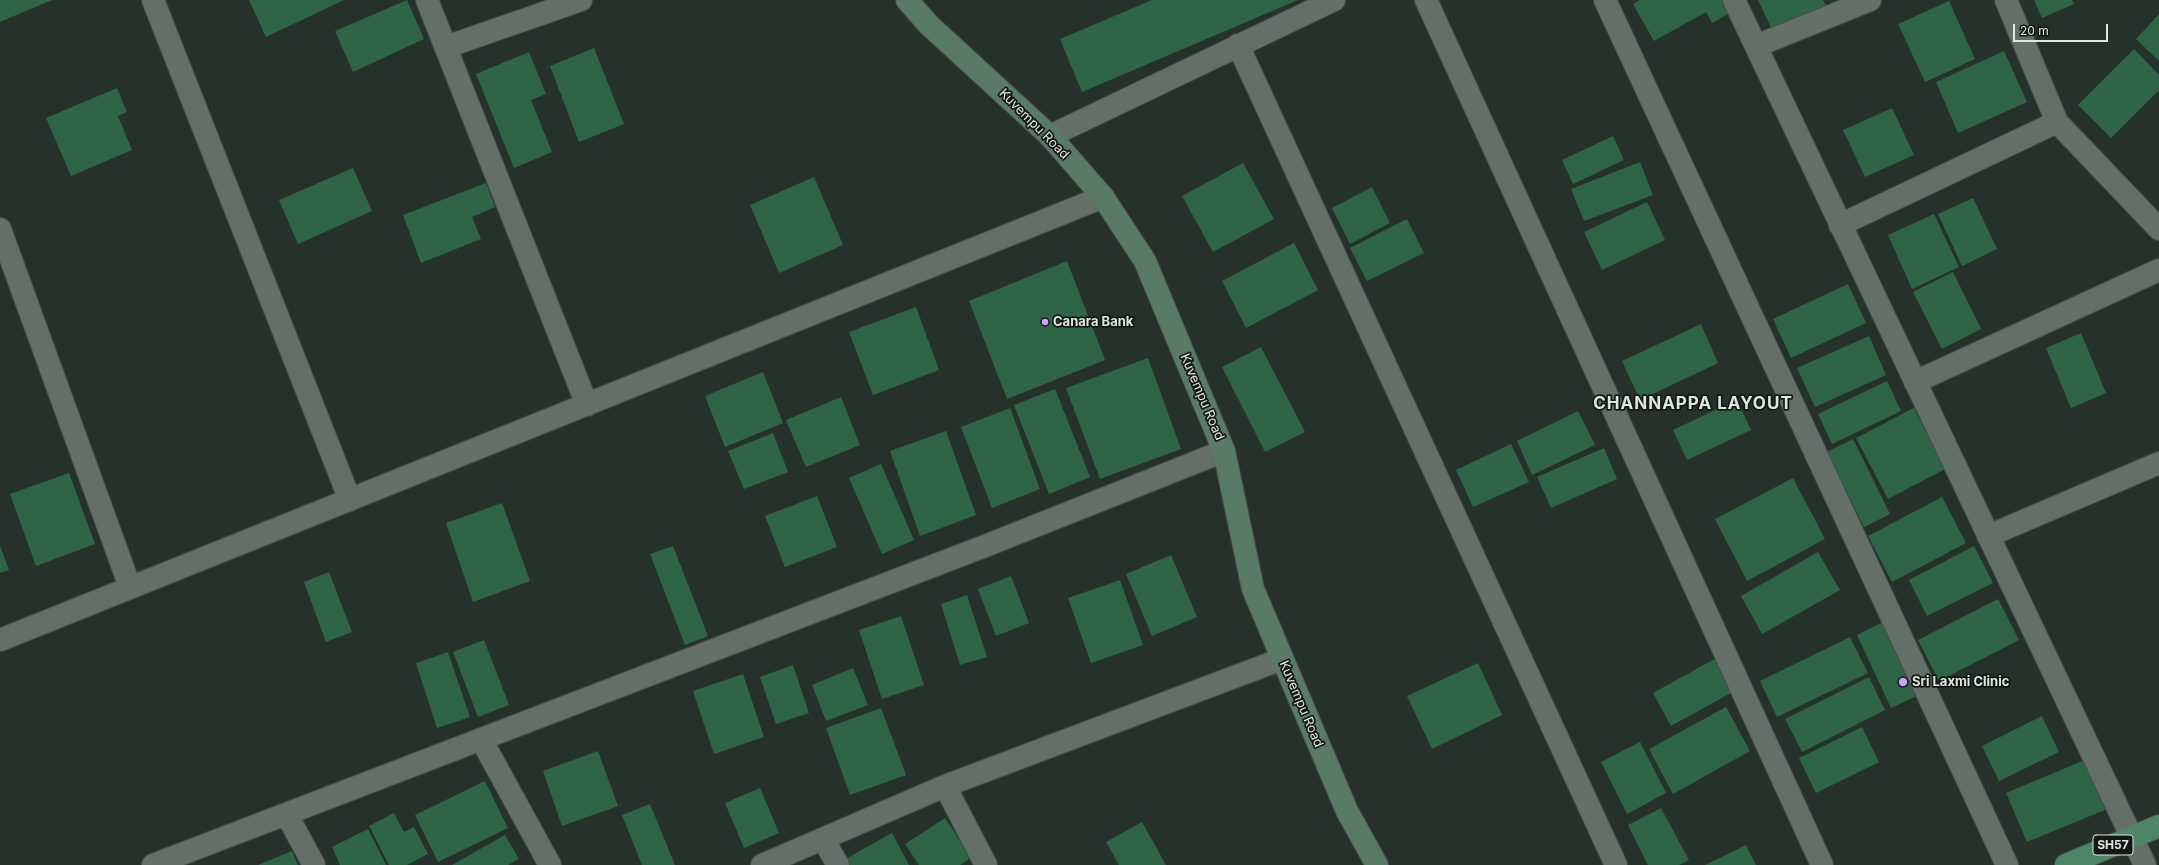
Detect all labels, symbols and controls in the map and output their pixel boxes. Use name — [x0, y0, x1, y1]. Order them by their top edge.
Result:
scale bar — [2015, 16, 2110, 42]
text: 20 m — [2020, 23, 2049, 38]
street label: Kuvempu Road — [996, 86, 1072, 162]
place label: Canara Bank — [1053, 314, 1133, 330]
marker: Canara Bank — [1040, 317, 1050, 327]
street label: Kuvempu Road — [1177, 351, 1227, 443]
district label: CHANNAPPA LAYOUT — [1593, 394, 1793, 414]
street label: Kuvempu Road — [1276, 658, 1326, 750]
place label: Sri Laxmi Clinic — [1912, 674, 2009, 690]
marker: Sri Laxmi Clinic — [1897, 676, 1909, 688]
road number: SH57 — [2093, 835, 2133, 855]

